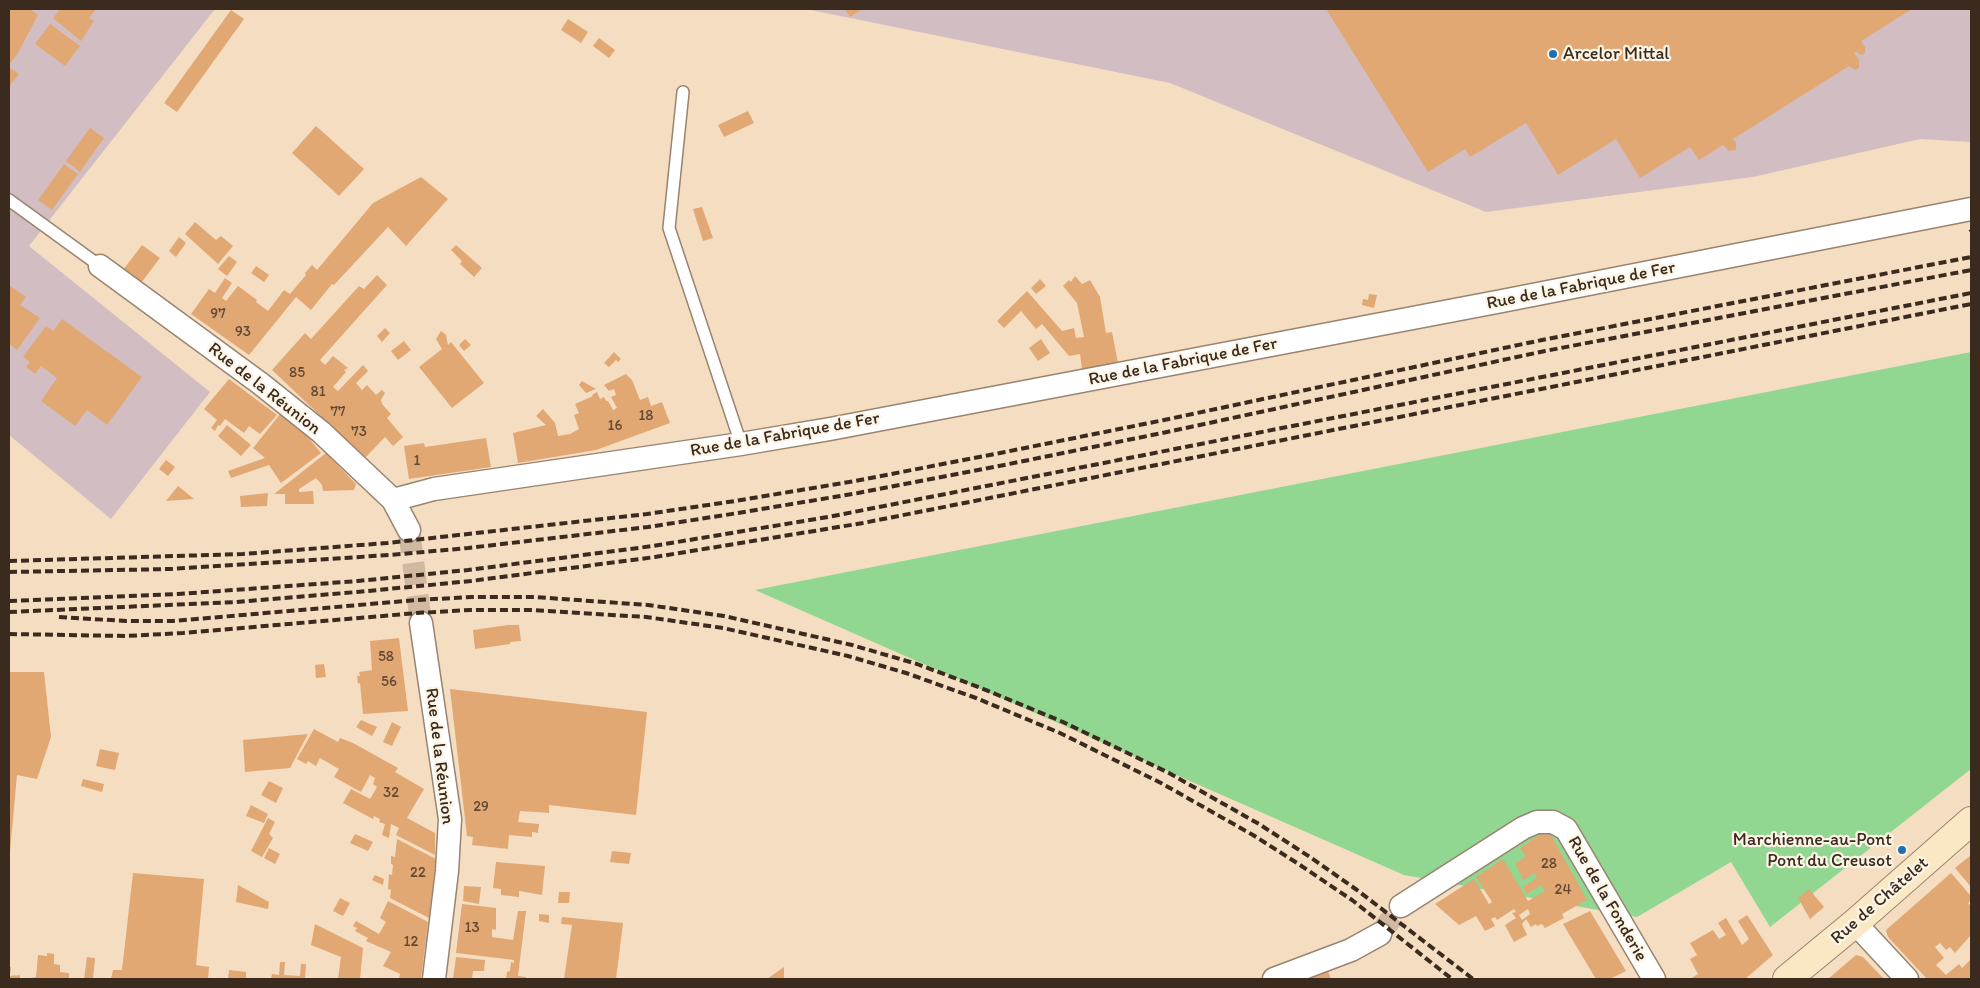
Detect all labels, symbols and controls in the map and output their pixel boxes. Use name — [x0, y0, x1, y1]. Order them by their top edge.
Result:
place label: Arcelor Mittal — [1563, 43, 1669, 65]
marker: Arcelor Mittal — [1547, 48, 1559, 60]
street label: Rue de la Fabrique de Fer — [1485, 257, 1677, 315]
house number: 97 — [210, 305, 226, 323]
house number: 93 — [235, 323, 251, 341]
street label: Rue de la Fabrique de Fer — [1087, 333, 1279, 391]
street label: Rue de la Réunion — [203, 338, 325, 440]
house number: 85 — [289, 364, 305, 382]
house number: 81 — [310, 383, 326, 401]
house number: 77 — [331, 403, 345, 421]
house number: 18 — [638, 407, 654, 425]
street label: Rue de la Fabrique de Fer — [689, 408, 881, 462]
house number: 16 — [608, 417, 622, 435]
house number: 73 — [351, 423, 367, 441]
house number: 1 — [414, 452, 420, 470]
house number: 58 — [378, 648, 394, 666]
house number: 56 — [381, 673, 397, 691]
street label: Rue de la Réunion — [420, 687, 458, 825]
house number: 32 — [383, 784, 399, 802]
house number: 29 — [473, 798, 489, 816]
place label: Marchienne-au-Pont Pont du Creusot — [1733, 829, 1892, 872]
street label: Rue de la Fonderie — [1562, 833, 1652, 965]
marker: Marchienne-au-Pont Pont du Creusot — [1896, 844, 1908, 856]
street label: Rue de Châtelet — [1827, 853, 1933, 949]
house number: 28 — [1541, 855, 1557, 873]
house number: 22 — [410, 864, 426, 882]
house number: 24 — [1555, 881, 1571, 899]
house number: 13 — [464, 919, 480, 937]
house number: 12 — [404, 933, 418, 951]

